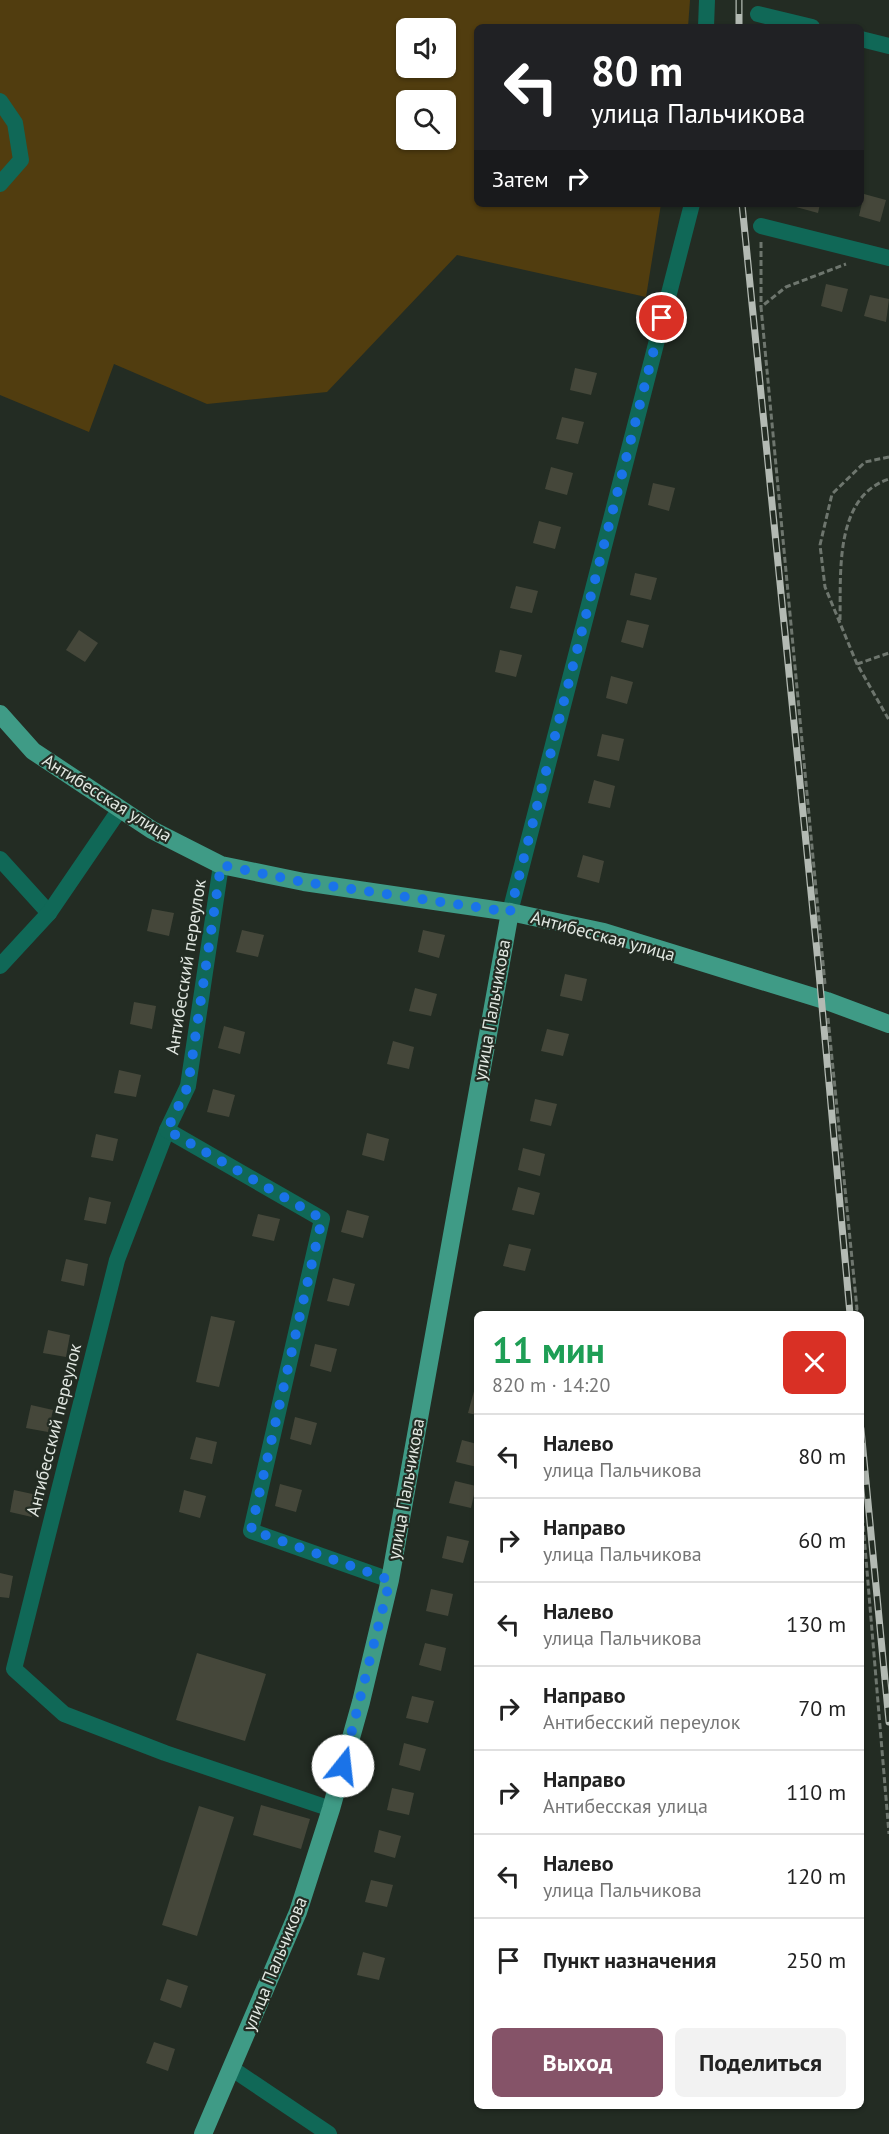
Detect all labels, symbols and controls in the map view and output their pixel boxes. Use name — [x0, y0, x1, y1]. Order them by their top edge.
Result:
map controls — [396, 18, 456, 150]
button: sound — [396, 18, 456, 78]
text: 80 m — [591, 43, 683, 98]
icon: left — [492, 48, 570, 126]
button: search — [396, 90, 456, 150]
text: улица Пальчикова — [591, 96, 805, 130]
icon: right — [561, 162, 594, 195]
text: Затем — [492, 165, 549, 193]
pin — [636, 292, 687, 343]
icon: arrive — [645, 301, 678, 334]
street label: Антибесская улица — [38, 749, 176, 847]
street label: Антибесский переулок — [160, 877, 211, 1056]
street label: Антибесская улица — [529, 905, 678, 966]
street label: улица Пальчикова — [468, 938, 515, 1082]
text: 11 мин — [492, 1326, 605, 1373]
button: close — [783, 1331, 846, 1394]
street label: Антибесский переулок — [21, 1341, 86, 1519]
text: 820 m · 14:20 — [492, 1372, 610, 1398]
street label: улица Пальчикова — [382, 1417, 429, 1561]
text: Налево — [543, 1429, 614, 1457]
icon: left — [492, 1440, 525, 1473]
text: 80 m — [798, 1442, 846, 1470]
text: улица Пальчикова — [543, 1457, 702, 1483]
text: Направо — [543, 1513, 626, 1541]
icon: right — [492, 1524, 525, 1557]
text: 60 m — [798, 1526, 846, 1554]
text: улица Пальчикова — [543, 1541, 702, 1567]
text: Налево — [543, 1597, 614, 1625]
icon: left — [492, 1608, 525, 1641]
text: 130 m — [786, 1610, 846, 1638]
text: улица Пальчикова — [543, 1625, 702, 1651]
text: Направо — [543, 1681, 626, 1709]
icon: right — [492, 1692, 525, 1725]
text: 70 m — [798, 1694, 846, 1722]
text: Антибесский переулок — [543, 1709, 740, 1735]
position arrow — [311, 1734, 375, 1798]
text: Направо — [543, 1765, 626, 1793]
icon: right — [492, 1776, 525, 1809]
text: 110 m — [786, 1778, 846, 1806]
text: Антибесская улица — [543, 1793, 708, 1819]
text: Налево — [543, 1849, 614, 1877]
icon: left — [492, 1860, 525, 1893]
text: 120 m — [786, 1862, 846, 1890]
text: улица Пальчикова — [543, 1877, 702, 1903]
street label: улица Пальчикова — [237, 1893, 312, 2034]
icon: arrive — [492, 1944, 525, 1977]
text: Пункт назначения — [543, 1946, 716, 1974]
text: 250 m — [786, 1946, 846, 1974]
button: Выход — [492, 2028, 663, 2097]
button: Поделиться — [675, 2028, 846, 2097]

